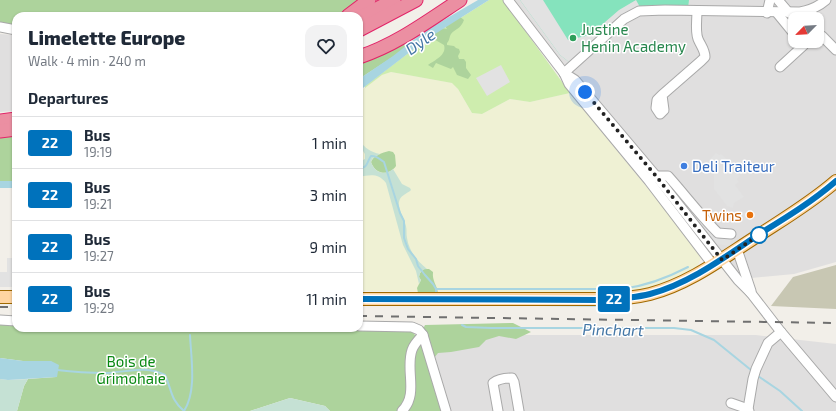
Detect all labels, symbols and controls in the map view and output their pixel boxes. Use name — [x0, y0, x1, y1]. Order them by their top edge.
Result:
north arrow — [788, 12, 824, 48]
map controls — [788, 12, 824, 48]
place label: Justine Henin Academy — [581, 20, 686, 55]
water label: Dyle — [401, 24, 440, 59]
button: heart — [305, 25, 347, 67]
text: Limelette Europe — [28, 26, 185, 49]
marker: Justine Henin Academy — [568, 33, 578, 43]
text: Walk · 4 min · 240 m — [28, 53, 146, 69]
your location — [575, 82, 595, 102]
text: Departures — [28, 89, 108, 107]
text: Bus — [84, 126, 110, 144]
text: 22 — [42, 134, 58, 151]
text: 1 min — [312, 134, 347, 152]
text: 19:19 — [84, 144, 112, 160]
place label: Deli Traiteur — [692, 157, 775, 175]
marker: Deli Traiteur — [679, 161, 689, 171]
text: Bus — [84, 178, 110, 196]
text: 22 — [42, 186, 58, 203]
text: 3 min — [310, 186, 347, 204]
text: 19:21 — [84, 196, 112, 212]
place label: Twins — [702, 206, 742, 224]
marker: Twins — [745, 210, 755, 220]
unlabelled marker — [750, 226, 768, 244]
text: Bus — [84, 230, 110, 248]
text: 22 — [42, 238, 58, 255]
text: 9 min — [309, 238, 347, 256]
text: 19:27 — [84, 248, 114, 264]
text: Bus — [84, 282, 110, 300]
line badge: 22 — [596, 286, 632, 312]
text: 22 — [42, 290, 58, 307]
text: 11 min — [306, 290, 347, 308]
text: 22 — [606, 290, 622, 307]
text: 19:29 — [84, 300, 114, 316]
water label: Pinchart — [582, 319, 645, 339]
park label: Bois de Grimohaie — [96, 352, 166, 387]

